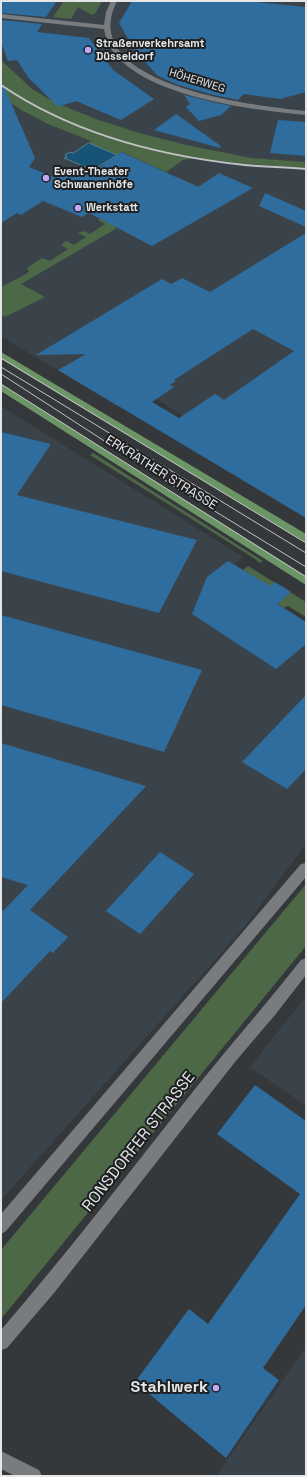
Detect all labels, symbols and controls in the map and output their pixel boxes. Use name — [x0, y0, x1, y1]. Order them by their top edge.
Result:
place label: Straßenverkehrsamt Düsseldorf — [96, 37, 205, 63]
marker: Straßenverkehrsamt Düsseldorf — [83, 45, 93, 55]
street label: HÖHERWEG — [167, 66, 227, 96]
place label: Event-Theater Schwanenhöfe — [54, 165, 133, 191]
marker: Event-Theater Schwanenhöfe — [41, 173, 51, 183]
place label: Werkstatt — [86, 201, 138, 215]
marker: Werkstatt — [73, 203, 83, 213]
street label: ERKRATHER STRASSE — [102, 432, 220, 514]
street label: RONSDORFER STRASSE — [79, 1068, 199, 1216]
place label: Stahlwerk — [131, 1378, 208, 1398]
marker: Stahlwerk — [211, 1383, 221, 1393]

